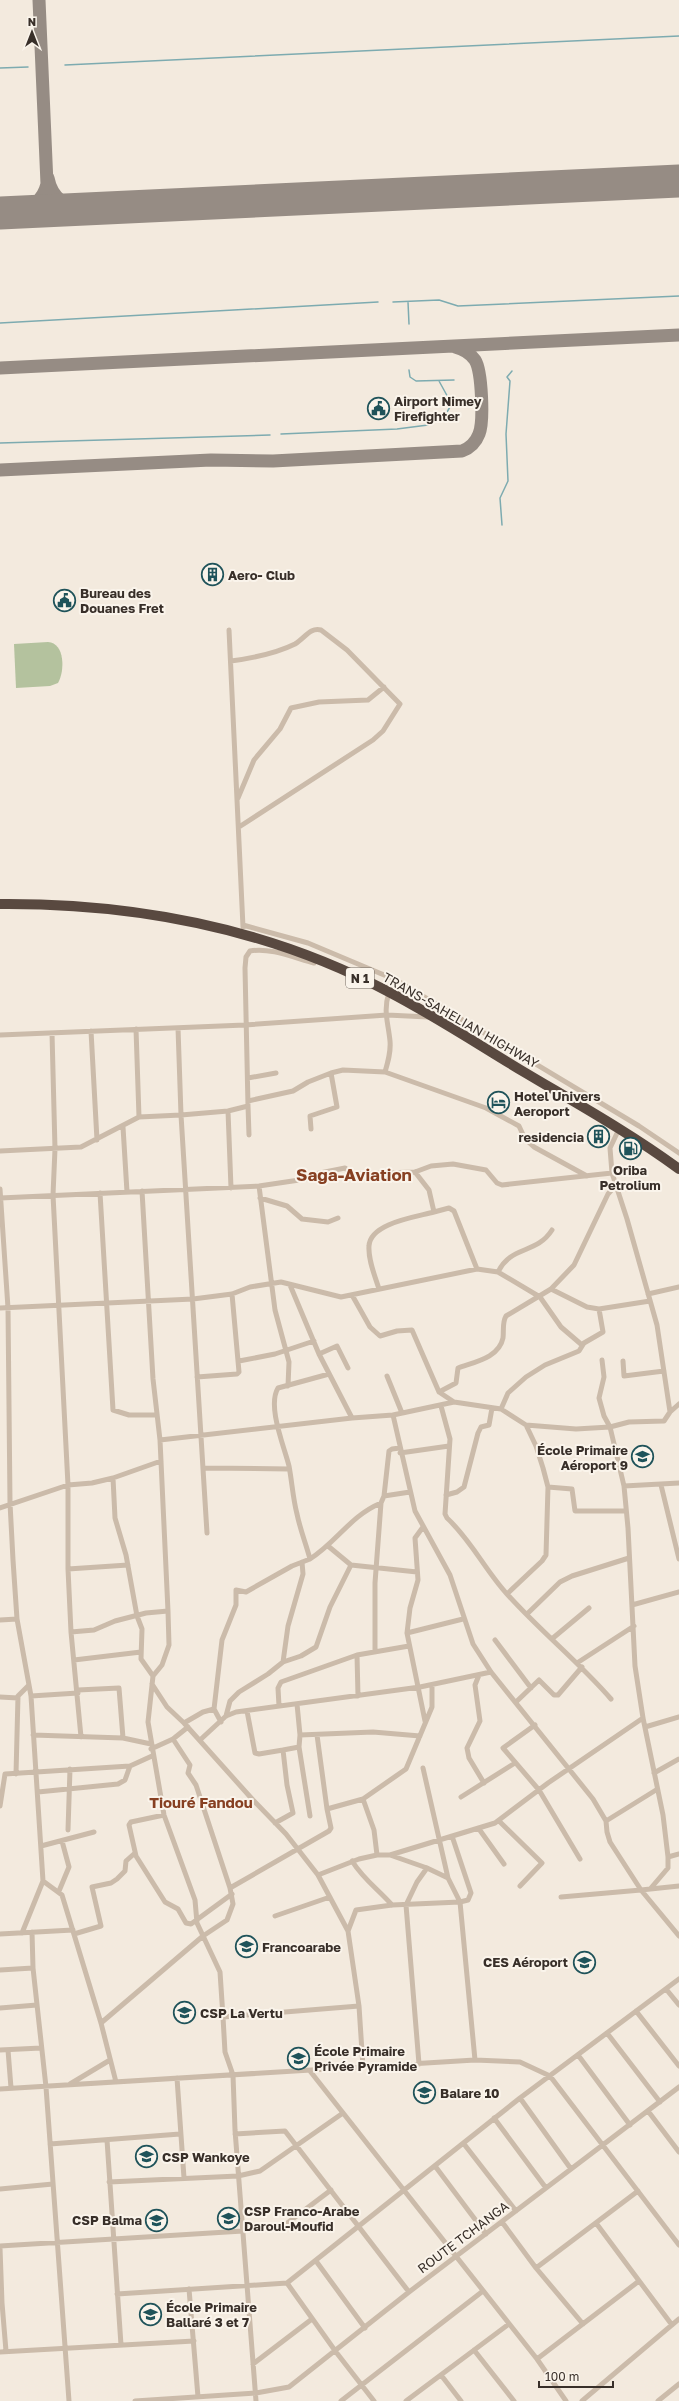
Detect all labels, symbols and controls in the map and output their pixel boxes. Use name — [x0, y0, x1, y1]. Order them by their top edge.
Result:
north arrow — [12, 12, 52, 52]
text: N — [28, 15, 36, 28]
place label: Airport Nimey Firefighter — [394, 393, 482, 424]
public building icon: Airport Nimey Firefighter — [366, 395, 392, 421]
building icon: Aero- Club — [200, 562, 226, 588]
place label: Aero- Club — [228, 567, 295, 583]
place label: Bureau des Douanes Fret — [80, 585, 164, 616]
public building icon: Bureau des Douanes Fret — [51, 587, 77, 613]
road number: N 1 — [346, 968, 374, 988]
street label: TRANS-SAHELIAN HIGHWAY — [380, 969, 542, 1072]
place label: Hotel Univers Aeroport — [514, 1088, 601, 1119]
hotel icon: Hotel Univers Aeroport — [485, 1090, 511, 1116]
building icon: residencia — [586, 1124, 612, 1150]
place label: residencia — [519, 1129, 584, 1145]
fuel station icon: Oriba Petrolium — [617, 1135, 643, 1161]
place label: Oriba Petrolium — [599, 1162, 661, 1193]
district label: Saga-Aviation — [296, 1164, 412, 1185]
place label: École Primaire Aéroport 9 — [537, 1442, 628, 1473]
school or university icon: École Primaire Aéroport 9 — [630, 1444, 656, 1470]
district label: Tiouré Fandou — [149, 1793, 253, 1811]
school or university icon: Francoarabe — [233, 1934, 259, 1960]
place label: Francoarabe — [262, 1939, 341, 1955]
school or university icon: CES Aéroport — [571, 1949, 597, 1975]
place label: CES Aéroport — [483, 1954, 568, 1970]
school or university icon: CSP La Vertu — [172, 2000, 198, 2026]
place label: CSP La Vertu — [200, 2005, 283, 2021]
place label: École Primaire Privée Pyramide — [314, 2043, 418, 2074]
school or university icon: École Primaire Privée Pyramide — [286, 2045, 312, 2071]
school or university icon: Balare 10 — [412, 2080, 438, 2106]
place label: Balare 10 — [440, 2085, 500, 2101]
school or university icon: CSP Wankoye — [134, 2144, 160, 2170]
place label: CSP Wankoye — [162, 2149, 250, 2165]
street label: ROUTE TCHANGA — [414, 2197, 512, 2276]
place label: CSP Franco-Arabe Daroul-Moufid — [244, 2203, 360, 2234]
school or university icon: CSP Franco-Arabe Daroul-Moufid — [216, 2205, 242, 2231]
school or university icon: CSP Balma — [144, 2207, 170, 2233]
place label: CSP Balma — [72, 2212, 142, 2228]
place label: École Primaire Ballaré 3 et 7 — [166, 2299, 257, 2330]
school or university icon: École Primaire Ballaré 3 et 7 — [137, 2301, 163, 2327]
scale bar — [539, 2363, 613, 2389]
text: 100 m — [545, 2369, 579, 2384]

